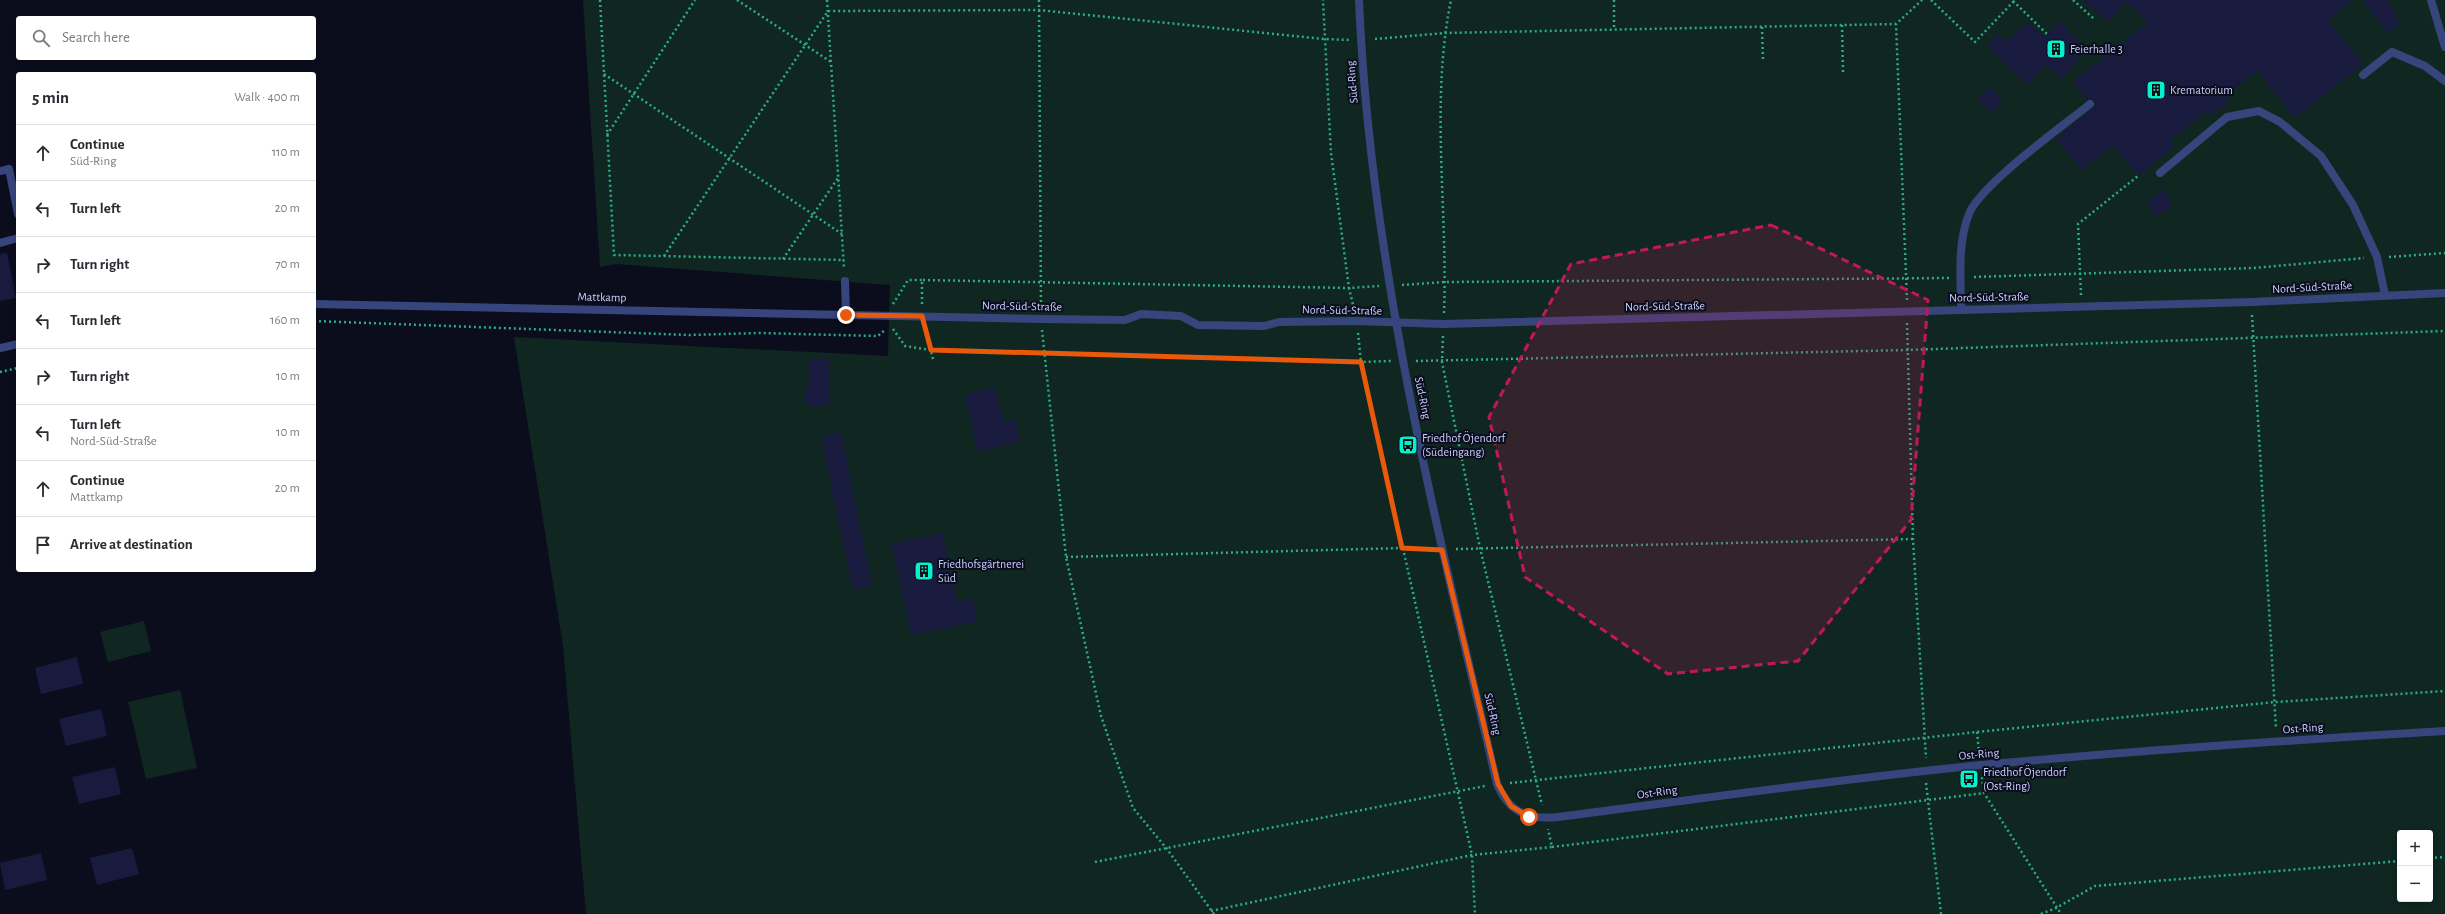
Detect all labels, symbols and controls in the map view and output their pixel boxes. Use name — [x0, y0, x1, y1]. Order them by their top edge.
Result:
search box — [16, 16, 316, 60]
icon: search — [30, 27, 52, 49]
text: Search here — [62, 30, 130, 45]
building icon: Feierhalle 3 — [2045, 38, 2067, 60]
place label: Feierhalle 3 — [2070, 43, 2123, 55]
street label: Süd-Ring — [1344, 60, 1360, 104]
building icon: Krematorium — [2145, 79, 2167, 101]
place label: Krematorium — [2170, 84, 2233, 96]
text: 5 min — [32, 89, 69, 106]
text: Walk · 400 m — [234, 91, 300, 104]
text: Continue — [70, 137, 125, 152]
icon: ahead — [32, 142, 54, 164]
text: 110 m — [272, 146, 300, 159]
text: Süd-Ring — [70, 155, 117, 168]
icon: left — [32, 198, 54, 220]
text: Turn left — [70, 201, 121, 216]
text: 20 m — [275, 202, 300, 215]
icon: right — [32, 254, 54, 276]
text: Turn right — [70, 257, 129, 272]
text: 70 m — [275, 258, 300, 271]
street label: Nord-Süd-Straße — [2272, 279, 2352, 295]
street label: Nord-Süd-Straße — [1949, 290, 2029, 304]
street label: Mattkamp — [577, 291, 627, 303]
street label: Nord-Süd-Straße — [982, 299, 1062, 313]
street label: Nord-Süd-Straße — [1625, 299, 1705, 313]
street label: Nord-Süd-Straße — [1302, 303, 1382, 317]
route end — [837, 306, 855, 324]
icon: left — [32, 310, 54, 332]
text: Turn left — [70, 313, 121, 328]
text: 160 m — [270, 314, 300, 327]
icon: right — [32, 366, 54, 388]
text: Turn right — [70, 369, 129, 384]
text: 10 m — [276, 370, 300, 383]
street label: Süd-Ring — [1413, 376, 1433, 420]
text: Turn left — [70, 417, 121, 432]
icon: left — [32, 422, 54, 444]
text: 10 m — [276, 426, 300, 439]
place label: Friedhof Öjendorf (Südeingang) — [1422, 431, 1507, 458]
bus stop icon: Friedhof Öjendorf (Südeingang) — [1397, 434, 1419, 456]
text: Nord-Süd-Straße — [70, 435, 157, 448]
text: Continue — [70, 473, 125, 488]
icon: ahead — [32, 478, 54, 500]
text: 20 m — [275, 482, 300, 495]
text: Mattkamp — [70, 491, 123, 504]
icon: arrive — [32, 534, 54, 556]
text: Arrive at destination — [70, 537, 193, 552]
place label: Friedhofsgärtnerei Süd — [938, 558, 1024, 584]
building icon: Friedhofsgärtnerei Süd — [913, 560, 935, 582]
street label: Süd-Ring — [1482, 692, 1504, 736]
street label: Ost-Ring — [2282, 721, 2324, 735]
street label: Ost-Ring — [1958, 746, 2000, 762]
place label: Friedhof Öjendorf (Ost-Ring) — [1983, 765, 2068, 792]
bus stop icon: Friedhof Öjendorf (Ost-Ring) — [1958, 768, 1980, 790]
street label: Ost-Ring — [1636, 783, 1678, 801]
route start — [1520, 808, 1538, 826]
map controls — [2397, 830, 2433, 902]
button: + — [2397, 830, 2433, 866]
button: − — [2397, 866, 2433, 902]

